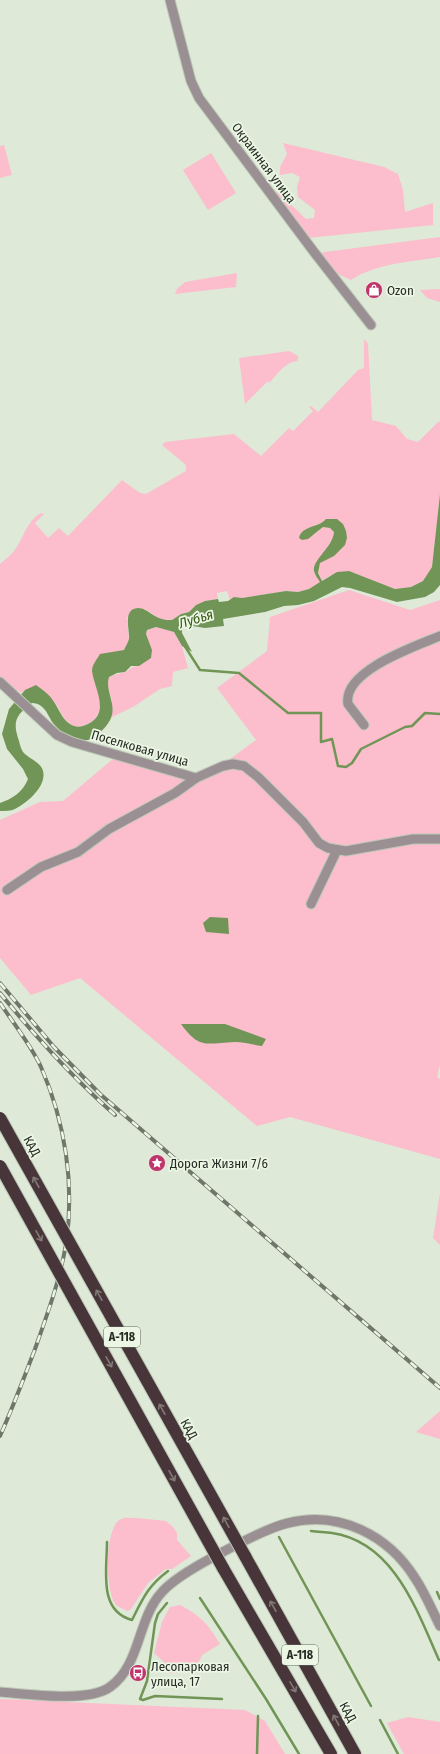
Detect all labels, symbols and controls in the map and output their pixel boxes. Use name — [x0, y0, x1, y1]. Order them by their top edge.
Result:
street label: Окраинная улица — [229, 120, 299, 206]
shop icon: Ozon — [364, 280, 384, 300]
place label: Ozon — [387, 283, 414, 298]
water label: Лубья — [176, 606, 215, 633]
street label: Поселковая улица — [90, 727, 190, 769]
street label: КАД — [20, 1133, 44, 1159]
place icon: Дорога Жизни 7/6 — [147, 1153, 167, 1173]
place label: Дорога Жизни 7/6 — [169, 1156, 268, 1171]
one-way arrow — [31, 1176, 39, 1188]
one-way arrow — [36, 1230, 44, 1242]
one-way arrow — [94, 1290, 102, 1302]
road number: А-118 — [104, 1327, 140, 1347]
one-way arrow — [106, 1356, 114, 1368]
one-way arrow — [158, 1403, 165, 1415]
street label: КАД — [177, 1416, 201, 1442]
one-way arrow — [169, 1470, 177, 1482]
one-way arrow — [221, 1516, 229, 1528]
one-way arrow — [268, 1600, 276, 1612]
road number: А-118 — [282, 1645, 318, 1665]
place label: Лесопарковая улица, 17 — [151, 1659, 229, 1689]
bus stop icon: Лесопарковая улица, 17 — [128, 1663, 148, 1683]
one-way arrow — [289, 1681, 297, 1693]
street label: КАД — [336, 1699, 360, 1725]
one-way arrow — [331, 1714, 339, 1726]

